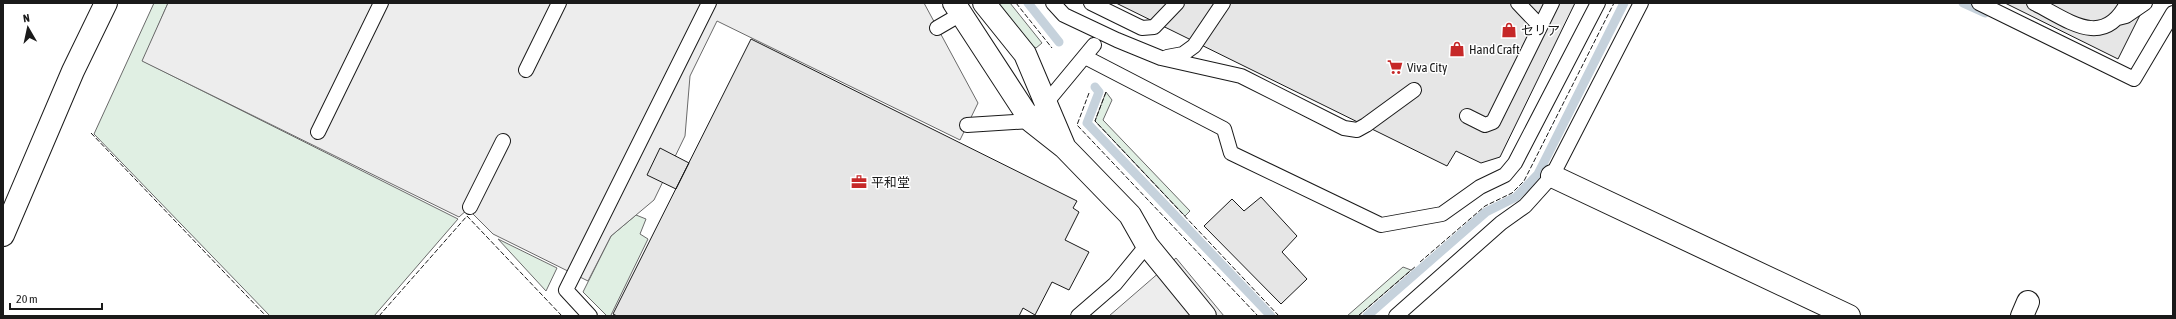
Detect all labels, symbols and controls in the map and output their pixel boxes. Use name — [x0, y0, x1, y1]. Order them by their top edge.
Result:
north arrow — [8, 8, 48, 48]
text: N — [22, 12, 31, 25]
shop icon: セリア — [1500, 21, 1518, 39]
place label: セリア — [1521, 23, 1560, 38]
shop icon: Hand Craft — [1448, 40, 1466, 58]
place label: Hand Craft — [1469, 42, 1520, 57]
supermarket icon: Viva City — [1386, 58, 1404, 76]
place label: Viva City — [1407, 60, 1448, 75]
office icon: 平和堂 — [850, 173, 868, 191]
place label: 平和堂 — [871, 175, 910, 190]
scale bar — [10, 285, 102, 311]
text: 20 m — [16, 292, 38, 306]

